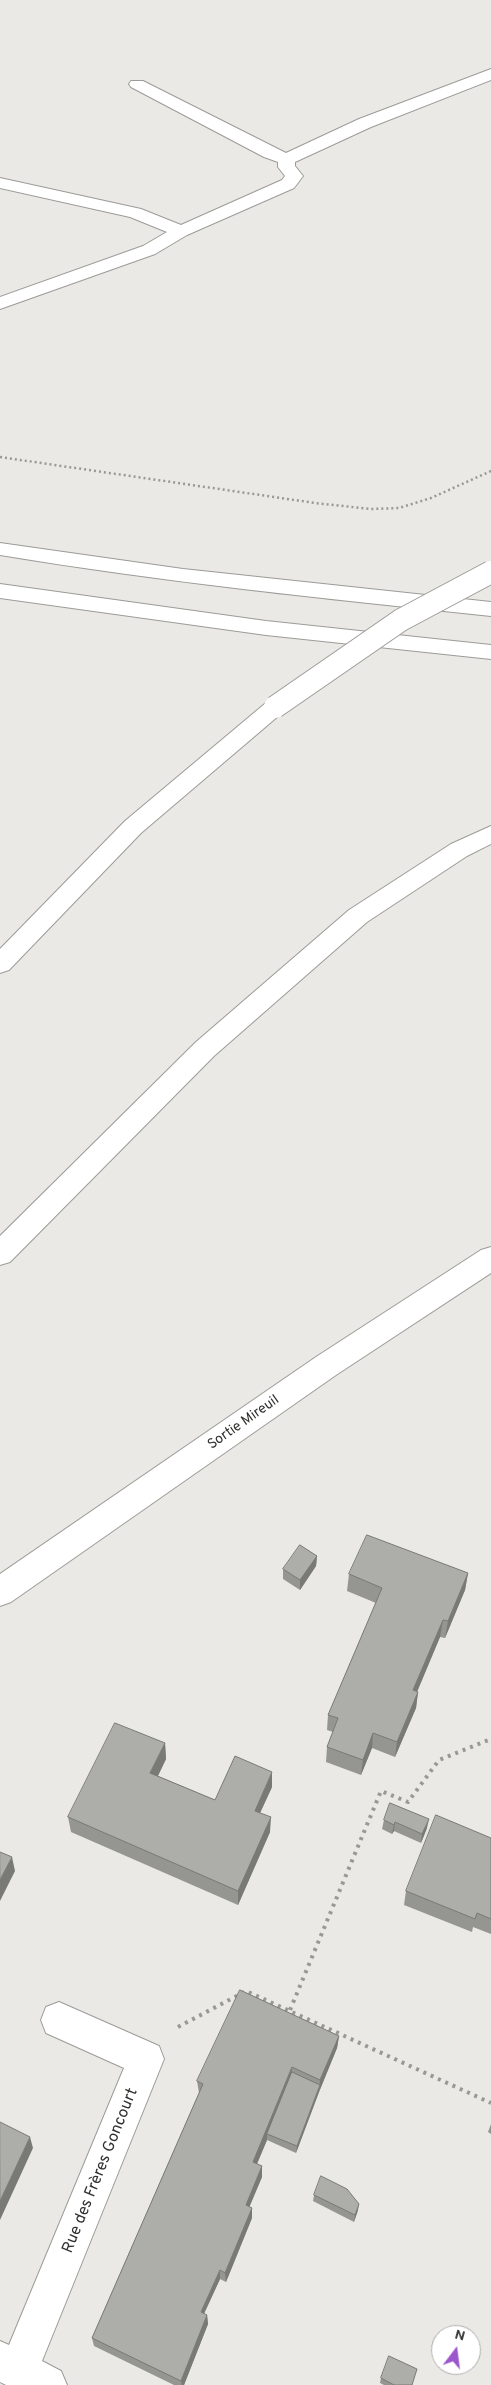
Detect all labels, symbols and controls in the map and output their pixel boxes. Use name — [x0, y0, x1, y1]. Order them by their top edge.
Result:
street label: Sortie Mireuil — [205, 1392, 283, 1454]
street label: Rue des Frères Goncourt — [59, 2086, 143, 2256]
north arrow — [431, 2325, 481, 2375]
text: N — [453, 2326, 467, 2346]

